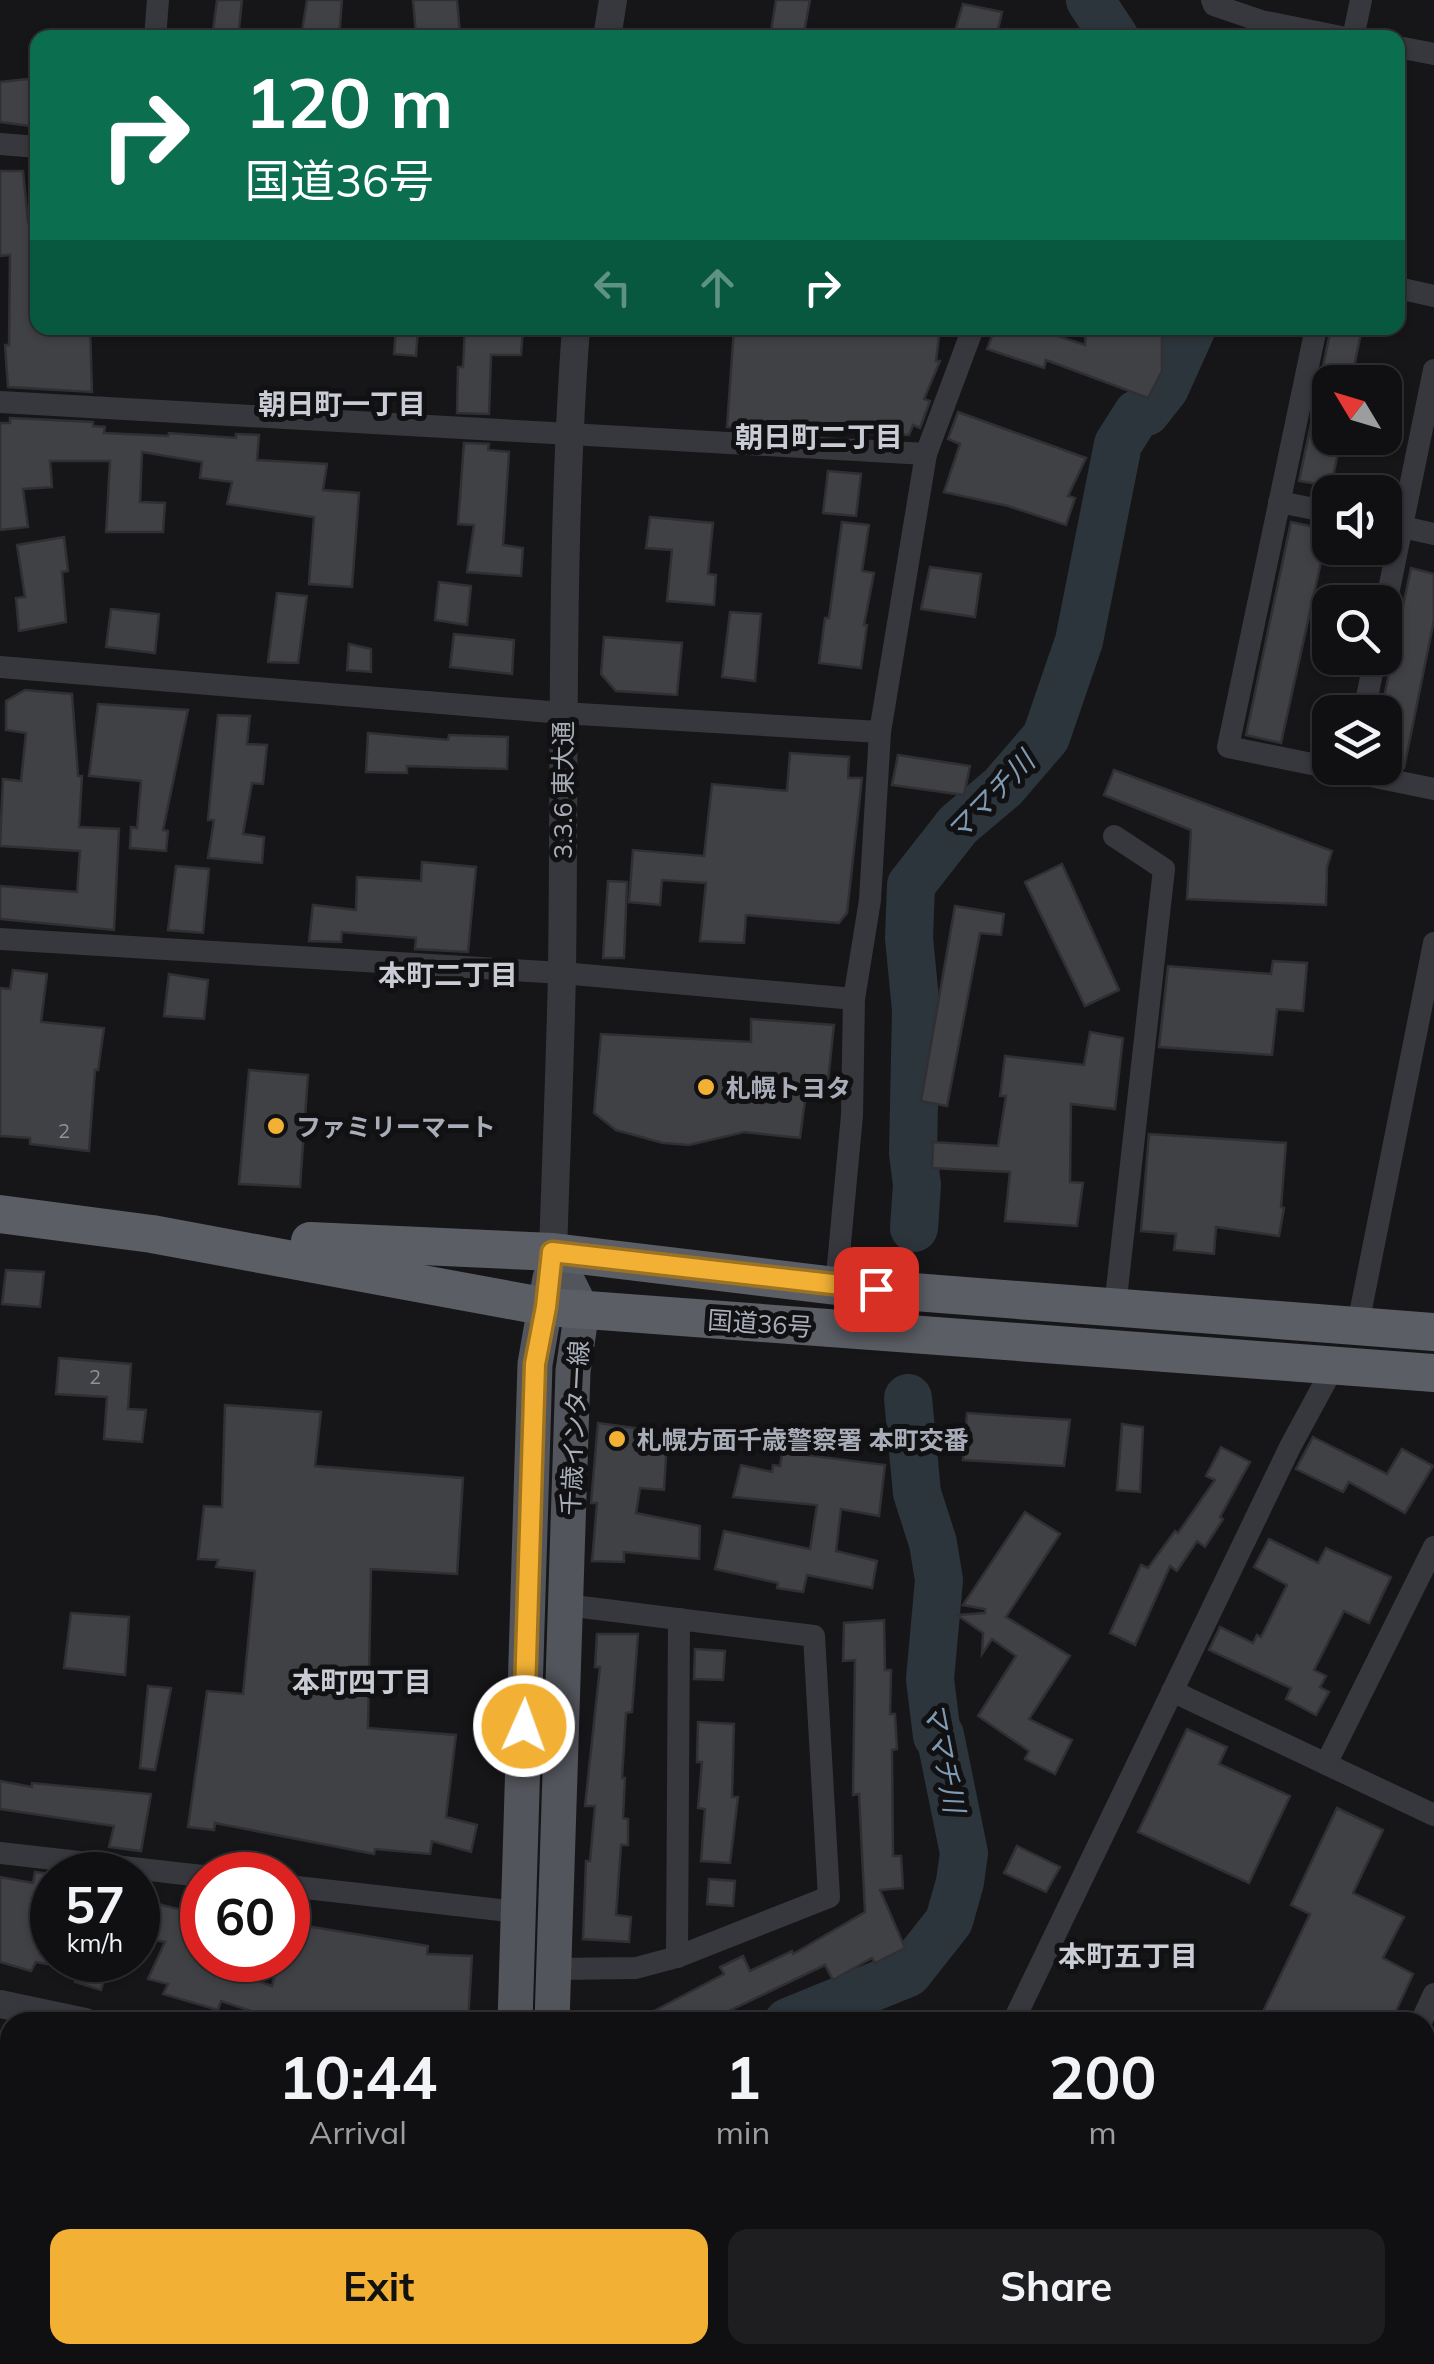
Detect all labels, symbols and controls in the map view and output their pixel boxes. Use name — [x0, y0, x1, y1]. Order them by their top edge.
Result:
text: 120 m — [245, 58, 453, 146]
icon: right — [80, 70, 210, 200]
text: 国道36号 — [245, 152, 434, 208]
icon: left — [585, 260, 640, 315]
icon: ahead — [690, 260, 745, 315]
icon: right — [795, 260, 850, 315]
north arrow — [1312, 365, 1402, 455]
map controls — [1312, 365, 1402, 785]
district label: 朝日町一丁目 — [258, 386, 426, 421]
district label: 朝日町二丁目 — [735, 419, 903, 454]
button: sound — [1312, 475, 1402, 565]
button: search — [1312, 585, 1402, 675]
button: layers — [1312, 695, 1402, 785]
street label: 3.3.6 東大通 — [547, 721, 578, 859]
water label: ママチ川 — [939, 741, 1044, 848]
district label: 本町二丁目 — [378, 957, 518, 992]
place label: 札幌トヨタ — [726, 1072, 851, 1103]
marker: 札幌トヨタ — [695, 1076, 717, 1098]
place label: ファミリーマート — [296, 1111, 496, 1142]
marker: ファミリーマート — [265, 1115, 287, 1137]
house number: 2 — [58, 1118, 70, 1143]
pin — [834, 1247, 919, 1332]
icon: arrive — [849, 1262, 904, 1317]
street label: 国道36号 — [707, 1304, 813, 1342]
street label: 千歳インター線 — [554, 1340, 594, 1516]
house number: 2 — [89, 1364, 101, 1389]
place label: 札幌方面千歳警察署 本町交番 — [637, 1424, 969, 1455]
marker: 札幌方面千歳警察署 本町交番 — [606, 1428, 628, 1450]
district label: 本町四丁目 — [292, 1664, 432, 1699]
position arrow — [472, 1674, 576, 1778]
water label: ママチ川 — [917, 1699, 973, 1818]
speed limit sign: 60 — [180, 1852, 310, 1982]
text: 57 — [65, 1873, 125, 1936]
text: km/h — [67, 1927, 123, 1958]
district label: 本町五丁目 — [1058, 1938, 1198, 1973]
text: 10:44 — [278, 2039, 437, 2114]
text: 1 — [725, 2039, 761, 2114]
text: 200 — [1049, 2039, 1157, 2114]
text: Arrival — [309, 2112, 407, 2152]
text: min — [716, 2112, 770, 2152]
text: m — [1089, 2112, 1117, 2152]
button: Exit — [50, 2229, 708, 2344]
button: Share — [728, 2229, 1385, 2344]

